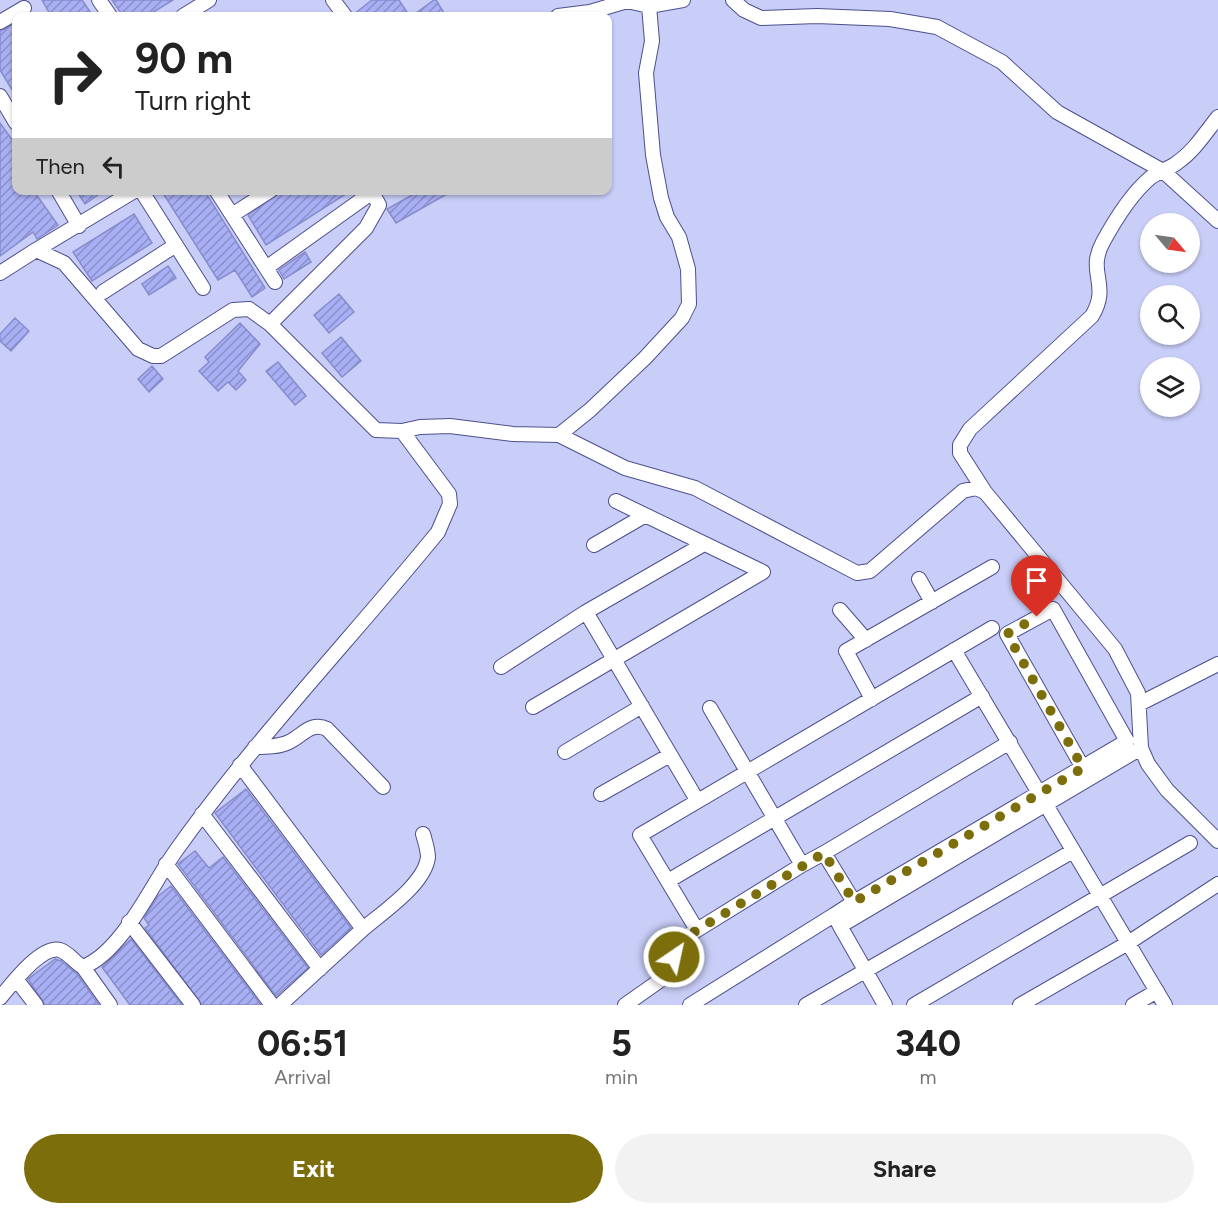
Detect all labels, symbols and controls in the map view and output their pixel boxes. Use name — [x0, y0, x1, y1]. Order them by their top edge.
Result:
text: 90 m — [135, 33, 233, 84]
icon: right — [36, 36, 114, 114]
text: Turn right — [135, 84, 251, 117]
icon: left — [97, 150, 130, 183]
text: Then — [36, 153, 85, 180]
north arrow — [1140, 213, 1200, 273]
map controls — [1140, 213, 1200, 417]
button: search — [1140, 285, 1200, 345]
button: layers — [1140, 357, 1200, 417]
pin — [1011, 555, 1062, 617]
icon: arrive — [1020, 564, 1053, 597]
position arrow — [642, 925, 706, 989]
text: 06:51 — [257, 1022, 348, 1065]
text: 5 — [611, 1022, 632, 1065]
text: 340 — [895, 1022, 961, 1065]
text: Arrival — [274, 1065, 331, 1089]
text: min — [605, 1065, 638, 1089]
text: m — [919, 1065, 936, 1089]
button: Exit — [24, 1134, 603, 1203]
button: Share — [615, 1134, 1194, 1203]

